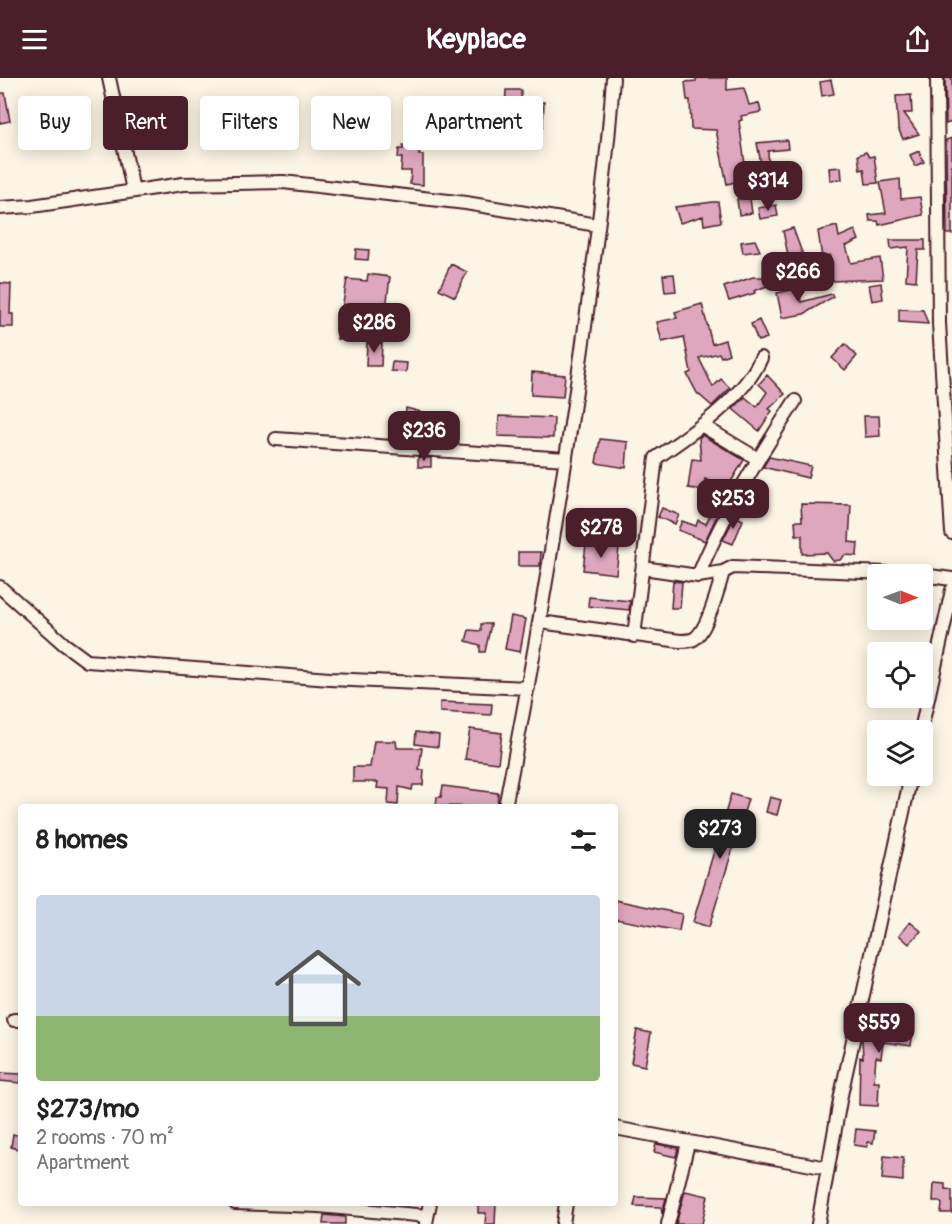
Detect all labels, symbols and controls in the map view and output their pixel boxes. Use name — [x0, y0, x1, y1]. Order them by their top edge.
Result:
icon: menu — [18, 23, 51, 56]
text: Keyplace — [426, 23, 526, 56]
icon: share — [901, 23, 934, 56]
chip: Buy — [18, 96, 91, 150]
chip: Rent — [103, 96, 188, 150]
chip: Filters — [200, 96, 299, 150]
chip: New — [311, 96, 391, 150]
chip: Apartment — [403, 96, 543, 150]
pin: $314 — [732, 161, 804, 212]
text: $314 — [747, 168, 789, 193]
pin: $266 — [762, 252, 834, 303]
text: $266 — [775, 259, 821, 284]
pin: $286 — [338, 303, 410, 354]
text: $286 — [352, 310, 396, 335]
pin: $236 — [388, 411, 460, 462]
text: $236 — [402, 418, 446, 443]
pin: $253 — [697, 479, 769, 530]
text: $253 — [711, 486, 755, 511]
pin: $278 — [565, 508, 637, 559]
text: $278 — [580, 515, 622, 540]
north arrow — [867, 564, 933, 630]
map controls — [867, 564, 933, 786]
button: locate — [867, 642, 933, 708]
button: layers — [867, 720, 933, 786]
pin: $273 — [684, 809, 756, 860]
text: $273 — [698, 816, 742, 841]
text: 8 homes — [36, 824, 128, 856]
icon: filters — [567, 824, 600, 857]
icon: home — [264, 934, 372, 1042]
pin: $559 — [843, 1003, 915, 1054]
text: $559 — [858, 1010, 900, 1035]
text: $273/mo — [36, 1093, 139, 1125]
text: 2 rooms · 70 m² — [36, 1125, 174, 1150]
text: Apartment — [36, 1150, 129, 1175]

